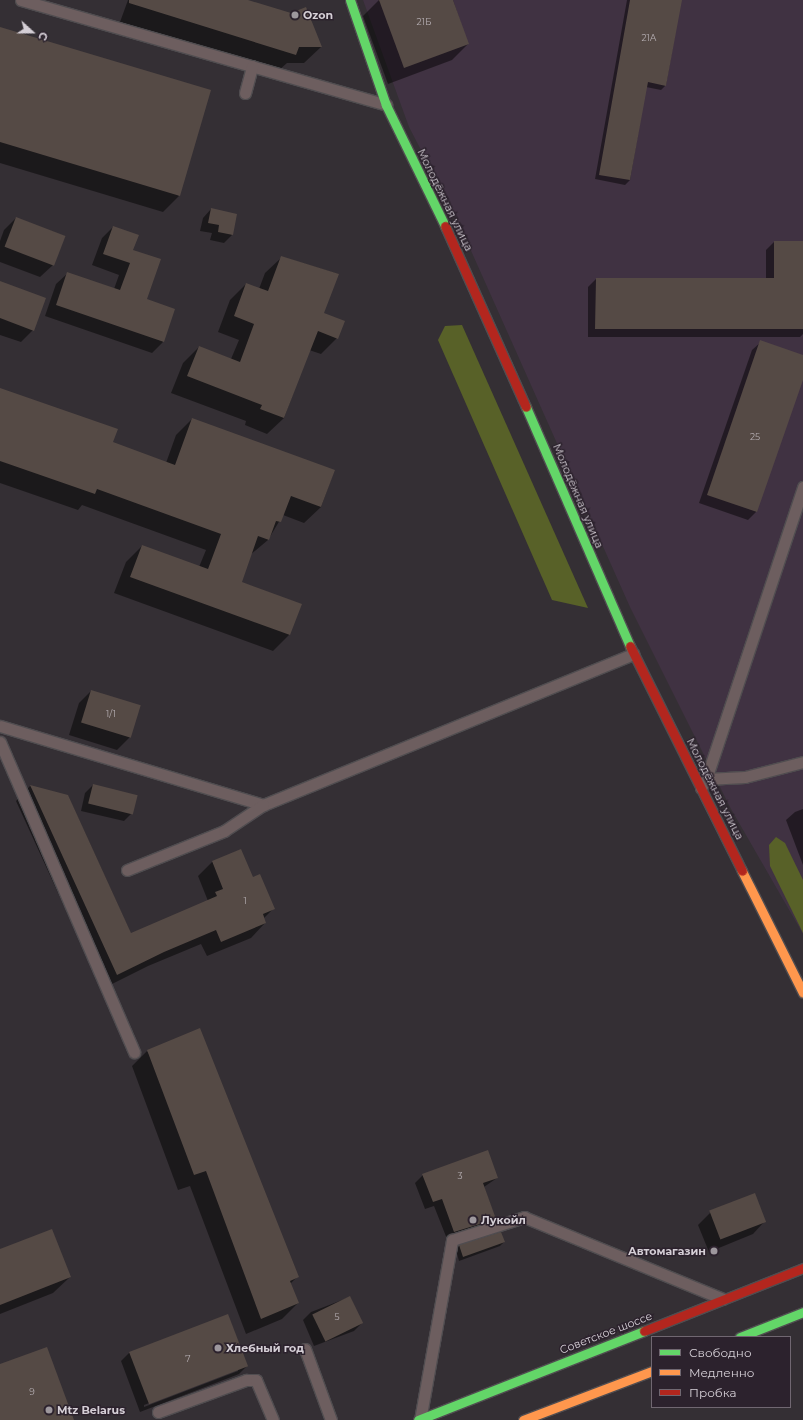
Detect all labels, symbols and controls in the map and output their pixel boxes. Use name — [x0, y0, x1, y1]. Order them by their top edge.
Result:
place label: Ozon — [303, 8, 333, 22]
marker: Ozon — [290, 10, 300, 20]
north arrow — [12, 12, 52, 52]
house number: 21Б — [417, 17, 431, 27]
text: С — [35, 30, 51, 43]
house number: 21А — [641, 33, 657, 43]
street label: Молодёжная улица — [415, 147, 475, 253]
house number: 25 — [750, 432, 760, 442]
street label: Молодёжная улица — [550, 442, 606, 550]
house number: 1/1 — [106, 709, 116, 719]
street label: Молодёжная улица — [684, 736, 746, 842]
house number: 1 — [243, 896, 247, 906]
house number: 3 — [457, 1171, 463, 1181]
place label: Лукойл — [481, 1213, 526, 1227]
marker: Лукойл — [468, 1215, 478, 1225]
place label: Автомагазин — [628, 1244, 706, 1258]
marker: Автомагазин — [709, 1246, 719, 1256]
street label: Советское шоссе — [558, 1309, 654, 1357]
house number: 5 — [334, 1312, 340, 1322]
legend — [651, 1336, 791, 1408]
place label: Хлебный год — [226, 1341, 304, 1355]
marker: Хлебный год — [213, 1343, 223, 1353]
text: Свободно — [689, 1345, 752, 1360]
house number: 7 — [185, 1354, 191, 1364]
text: Медленно — [689, 1365, 754, 1380]
text: Пробка — [689, 1385, 737, 1400]
house number: 9 — [29, 1387, 35, 1397]
place label: Mtz Belarus — [57, 1403, 125, 1417]
marker: Mtz Belarus — [44, 1405, 54, 1415]

